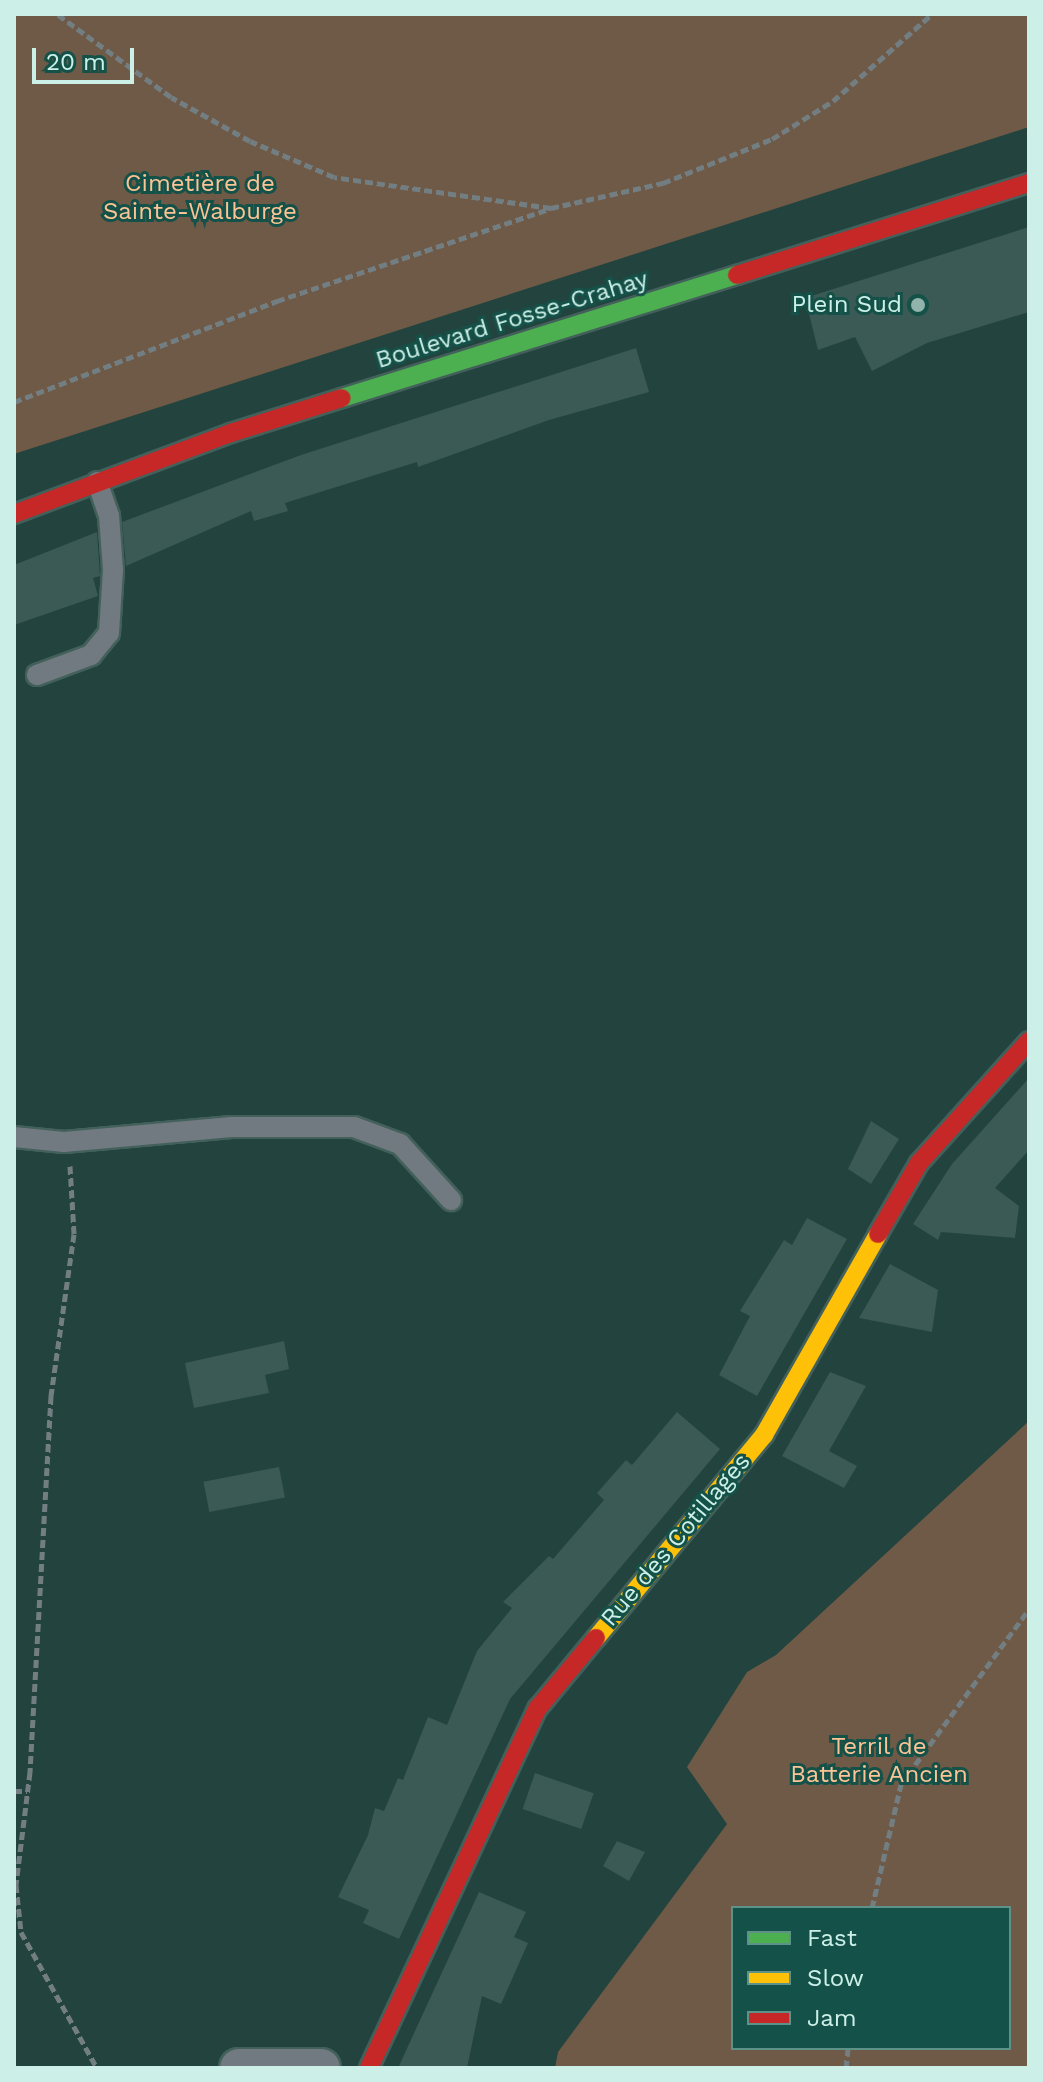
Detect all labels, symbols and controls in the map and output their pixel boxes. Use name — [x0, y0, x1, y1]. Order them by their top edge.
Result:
scale bar — [36, 32, 138, 82]
text: 20 m — [46, 48, 106, 76]
park label: Cimetière de Sainte-Walburge — [103, 170, 297, 226]
street label: Boulevard Fosse-Crahay — [373, 265, 651, 375]
place label: Plein Sud — [792, 291, 902, 319]
marker: Plein Sud — [909, 296, 927, 314]
street label: Rue des Cotillages — [595, 1448, 757, 1632]
park label: Terril de Batterie Ancien — [790, 1733, 968, 1789]
legend — [731, 1906, 1011, 2050]
text: Fast — [807, 1924, 857, 1952]
text: Slow — [807, 1964, 864, 1992]
text: Jam — [807, 2004, 857, 2032]

